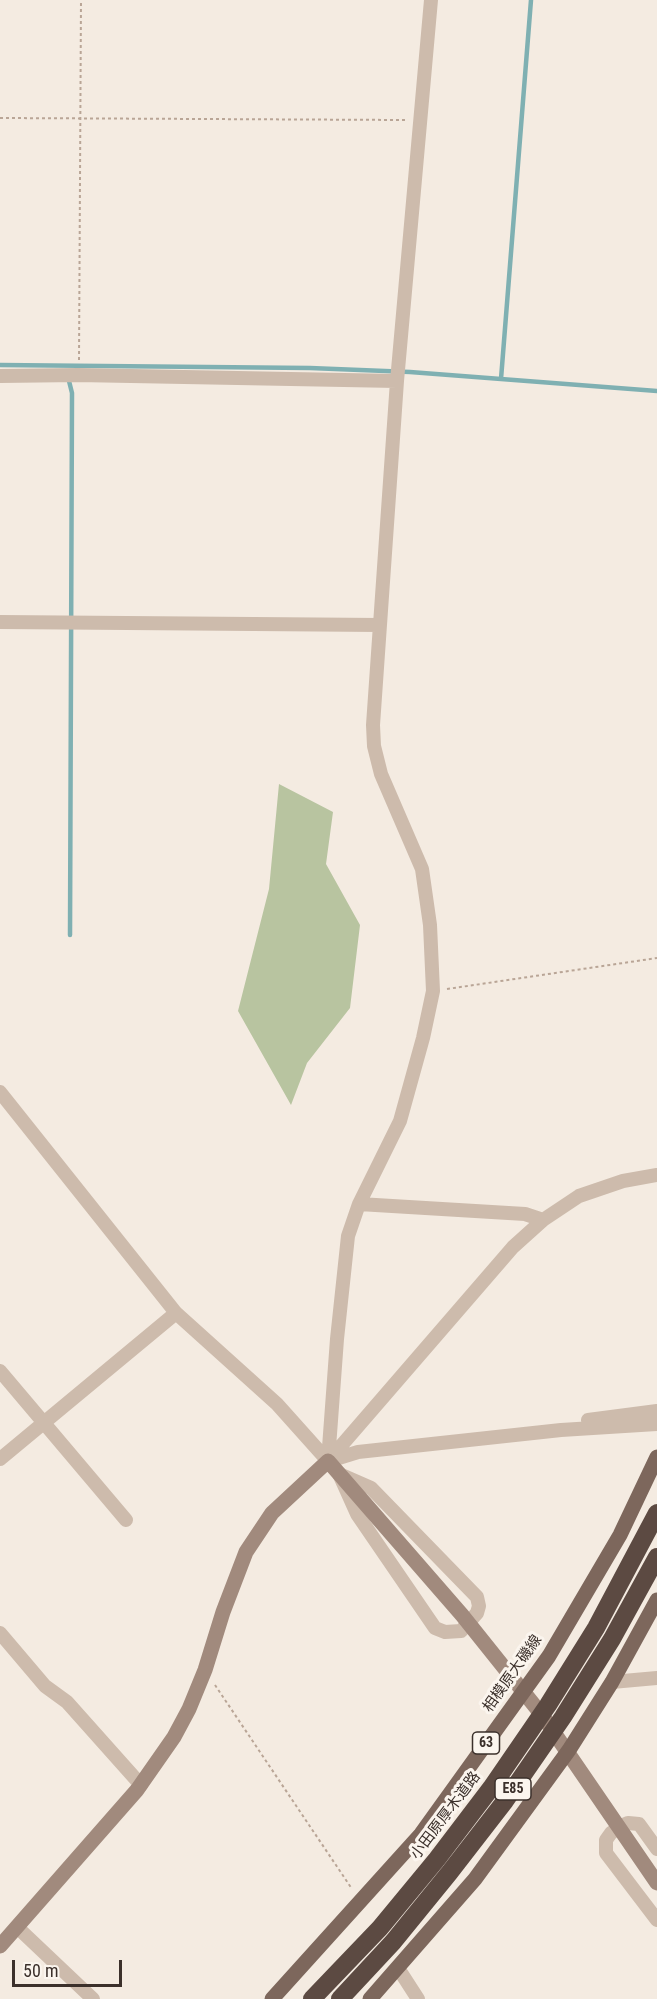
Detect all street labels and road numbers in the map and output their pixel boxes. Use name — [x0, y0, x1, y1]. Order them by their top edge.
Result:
street label: 相模原大磯線 — [480, 1632, 546, 1716]
road number: 63 — [472, 1732, 500, 1754]
street label: 小田原厚木道路 — [407, 1769, 485, 1863]
road number: E85 — [495, 1778, 531, 1800]

